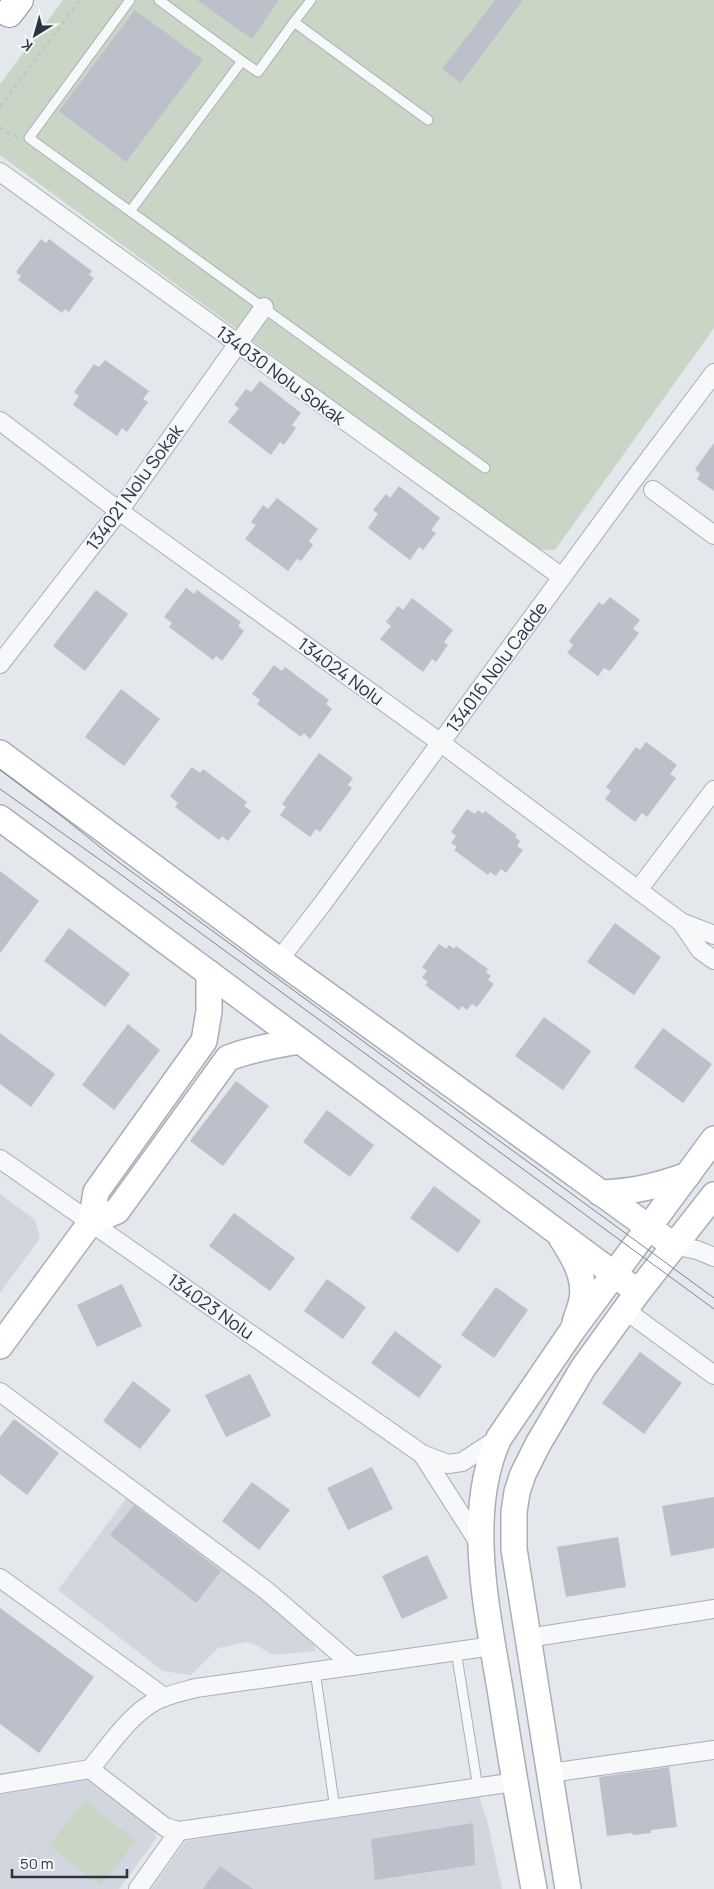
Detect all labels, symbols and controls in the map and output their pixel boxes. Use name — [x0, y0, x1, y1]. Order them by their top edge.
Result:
north arrow — [10, 10, 60, 60]
text: K — [17, 35, 36, 56]
street label: 134030 Nolu Sokak — [212, 320, 351, 431]
street label: 134021 Nolu Sokak — [80, 418, 189, 555]
street label: 134016 Nolu Cadde — [440, 596, 552, 737]
street label: 134024 Nolu — [293, 632, 389, 710]
street label: 134023 Nolu — [163, 1267, 259, 1345]
scale bar — [12, 1846, 128, 1878]
text: 50 m — [20, 1853, 54, 1874]

